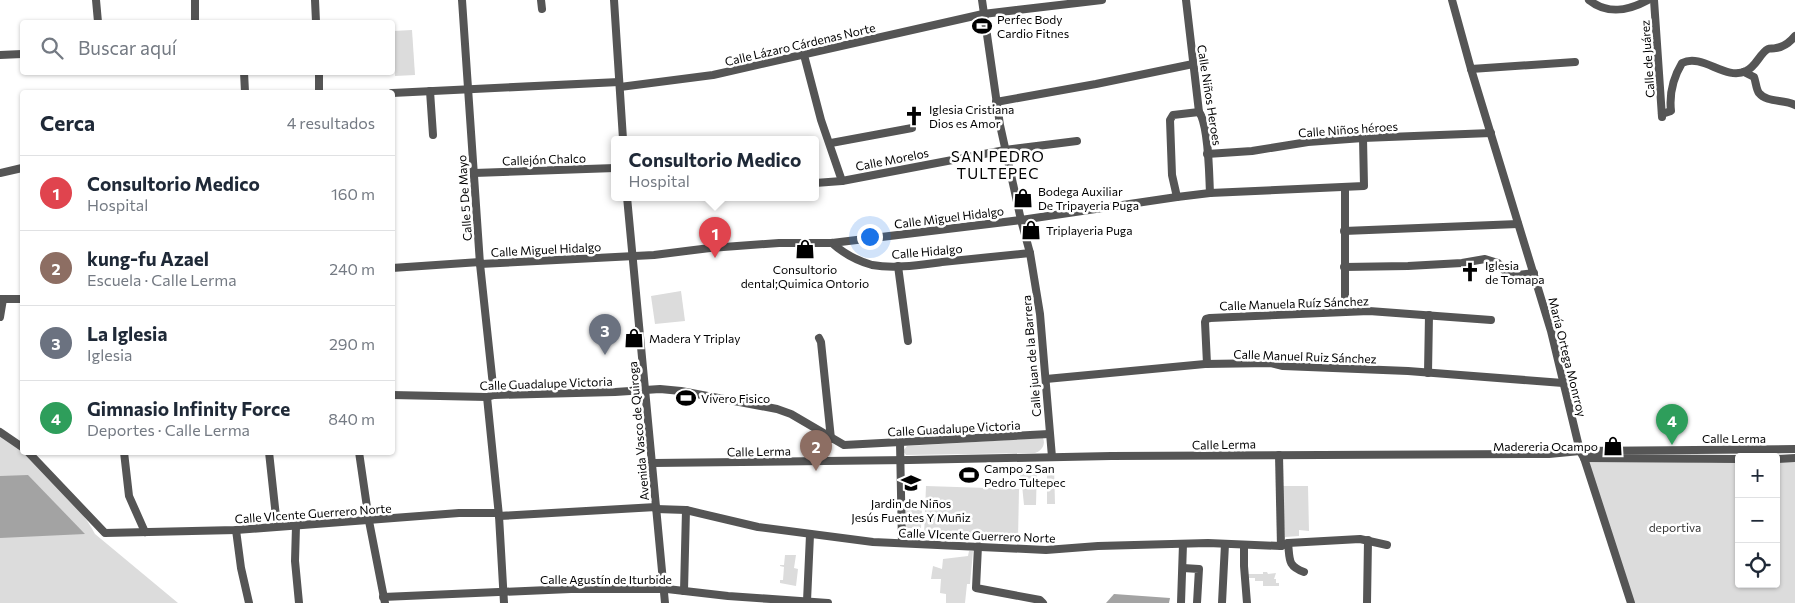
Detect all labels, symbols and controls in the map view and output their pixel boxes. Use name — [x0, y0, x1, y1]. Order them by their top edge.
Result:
place label: Perfec Body Cardio Fitnes — [997, 12, 1069, 40]
sports icon: Perfec Body Cardio Fitnes — [971, 15, 993, 37]
street label: Calle de Juárez — [1637, 19, 1658, 98]
search box — [20, 20, 395, 75]
street label: Calle Lázaro Cárdenas Norte — [723, 20, 877, 68]
icon: search — [38, 34, 66, 62]
text: Buscar aquí — [78, 36, 177, 59]
street label: Calle Niños Heroes — [1195, 44, 1225, 146]
place label: Iglesia Cristiana Dios es Amor — [929, 102, 1014, 130]
church icon: Iglesia Cristiana Dios es Amor — [903, 105, 925, 127]
text: Cerca — [40, 110, 95, 135]
text: 4 resultados — [287, 113, 375, 132]
street label: Calle Niños héroes — [1298, 119, 1398, 139]
popup — [611, 136, 819, 201]
street label: Calle Morelos — [854, 145, 930, 173]
district label: SAN PEDRO TULTEPEC — [951, 147, 1045, 182]
text: Consultorio Medico — [629, 148, 801, 171]
street label: Callejón Chalco — [502, 151, 586, 167]
street label: Calle 5 De Mayo — [454, 154, 474, 242]
text: Hospital — [629, 171, 690, 190]
text: Consultorio Medico — [87, 172, 260, 195]
text: 1 — [52, 184, 60, 203]
text: 160 m — [331, 184, 375, 203]
place label: Bodega Auxiliar De Tripayeria Puga — [1038, 184, 1139, 212]
shop icon: Bodega Auxiliar De Tripayeria Puga — [1012, 187, 1034, 209]
text: Hospital — [87, 195, 148, 214]
street label: Calle Miguel Hidalgo — [893, 203, 1005, 231]
pin: 1 — [699, 217, 731, 258]
shop icon: Triplayeria Puga — [1020, 219, 1042, 241]
place label: Triplayeria Puga — [1046, 223, 1133, 237]
your location — [857, 224, 883, 250]
shop icon: Consultorio dental;Quimica Ontorio — [794, 238, 816, 260]
street label: Calle Miguel Hidalgo — [490, 239, 602, 259]
street label: Calle Hidalgo — [891, 241, 963, 261]
text: kung-fu Azael — [87, 247, 209, 270]
place label: Iglesia de Tomapa — [1485, 258, 1545, 286]
text: 2 — [51, 259, 61, 278]
text: 240 m — [329, 259, 375, 278]
church icon: Iglesia de Tomapa — [1459, 261, 1481, 283]
place label: Consultorio dental;Quimica Ontorio — [741, 262, 869, 291]
text: Escuela · Calle Lerma — [87, 270, 237, 289]
street label: Calle Manuela Ruíz Sánchez — [1219, 293, 1369, 313]
street label: Calle juan de la Barrera — [1019, 294, 1043, 418]
street label: María Ortega Monrroy — [1546, 296, 1590, 418]
pin: 3 — [589, 314, 621, 355]
text: La Iglesia — [87, 322, 167, 345]
shop icon: Madera Y Triplay — [623, 327, 645, 349]
place label: Madera Y Triplay — [649, 331, 740, 345]
text: 3 — [51, 334, 61, 353]
text: 290 m — [329, 334, 375, 353]
text: Iglesia — [87, 345, 132, 364]
street label: Calle Manuel Ruiz Sánchez — [1233, 347, 1377, 365]
street label: Avenida Vasco de Quiroga — [625, 361, 651, 501]
street label: Calle Guadalupe Victoria — [479, 374, 613, 392]
sports icon: Vivero Fisico — [675, 387, 697, 409]
place label: Vivero Fisico — [701, 391, 770, 405]
text: Gimnasio Infinity Force — [87, 397, 290, 420]
pin: 4 — [1656, 404, 1688, 445]
text: 4 — [51, 409, 61, 428]
text: 840 m — [328, 409, 375, 428]
street label: Calle Guadalupe Victoria — [887, 418, 1021, 438]
text: Deportes · Calle Lerma — [87, 420, 250, 439]
pin: 2 — [800, 430, 832, 471]
street label: Calle Lerma — [1702, 431, 1766, 445]
shop icon: Madereria Ocampo — [1602, 435, 1624, 457]
street label: Calle Lerma — [1192, 436, 1256, 452]
place label: Madereria Ocampo — [1493, 439, 1598, 453]
street label: Calle Lerma — [727, 443, 791, 459]
map controls — [1735, 453, 1780, 588]
button: + — [1735, 453, 1780, 498]
place label: Campo 2 San Pedro Tultepec — [984, 461, 1066, 489]
sports icon: Campo 2 San Pedro Tultepec — [958, 464, 980, 486]
school or university icon: Jardin de Niños Jesús Fuentes Y Muñiz — [900, 472, 922, 494]
place label: Jardin de Niños Jesús Fuentes Y Muñiz — [851, 496, 971, 525]
button: − — [1735, 498, 1780, 543]
street label: Calle VIcente Guerrero Norte — [234, 501, 392, 525]
park label: deportiva — [1649, 520, 1701, 534]
street label: Calle VIcente Guerrero Norte — [898, 525, 1056, 545]
button: locate — [1735, 543, 1780, 588]
street label: Calle Agustín de Iturbide — [540, 572, 672, 586]

